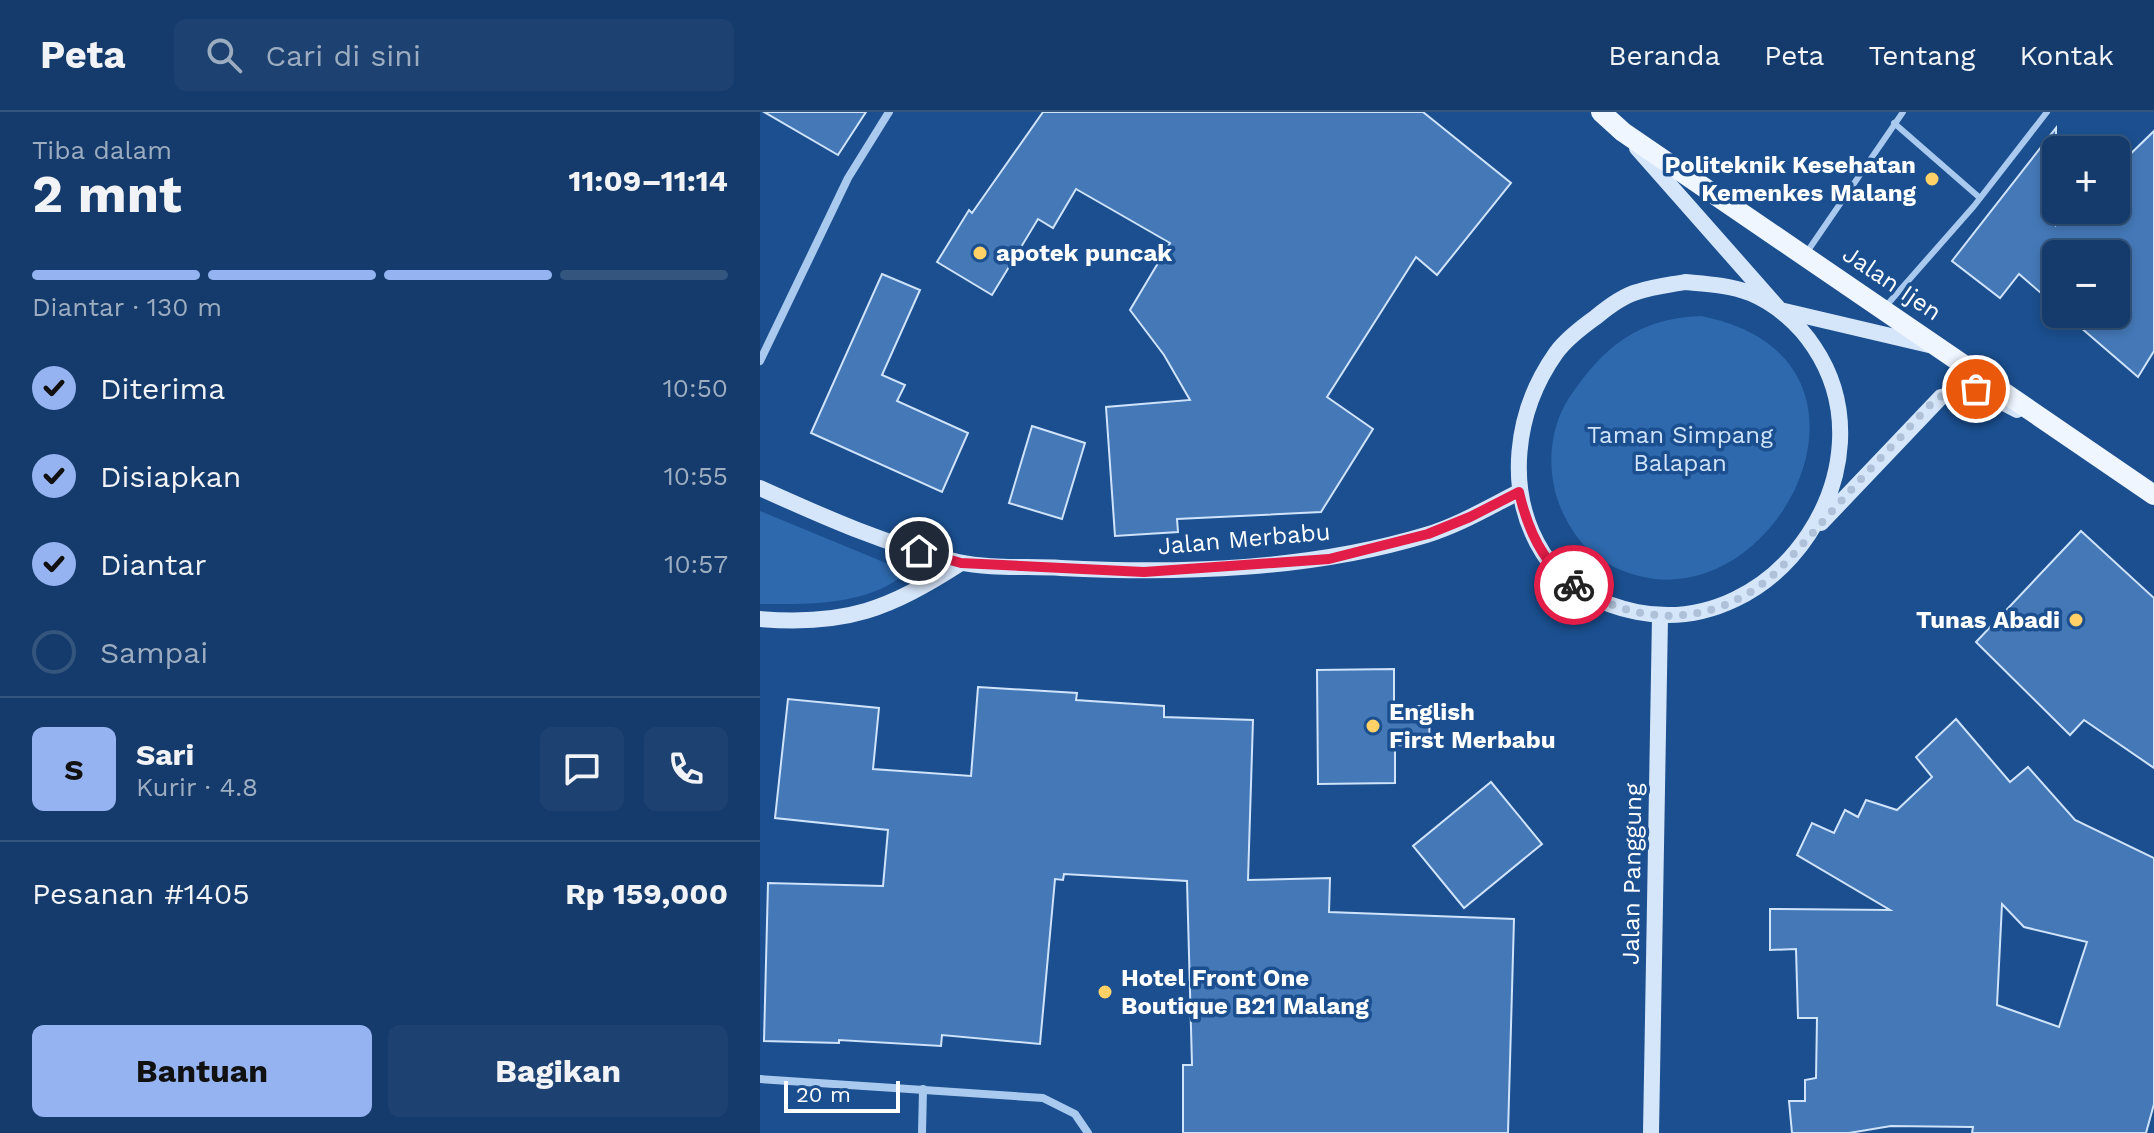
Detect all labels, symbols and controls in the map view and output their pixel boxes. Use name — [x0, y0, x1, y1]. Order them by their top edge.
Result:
search box — [174, 19, 734, 91]
text: Peta — [40, 33, 126, 77]
icon: search — [202, 33, 246, 77]
text: Cari di sini — [266, 38, 421, 73]
text: Beranda — [1608, 39, 1720, 72]
text: Peta — [1764, 39, 1824, 72]
text: Tentang — [1868, 39, 1975, 72]
text: Kontak — [2019, 39, 2114, 72]
text: Tiba dalam — [32, 135, 172, 165]
map controls — [2042, 136, 2130, 328]
button: + — [2042, 136, 2130, 224]
place label: Politeknik Kesehatan Kemenkes Malang — [1665, 151, 1917, 207]
text: 11:09–11:14 — [569, 163, 728, 198]
text: 2 mnt — [32, 164, 182, 225]
marker: Politeknik Kesehatan Kemenkes Malang — [1923, 170, 1941, 188]
place label: apotek puncak — [996, 239, 1172, 267]
street label: Jalan Ijen — [1837, 240, 1947, 326]
button: − — [2042, 240, 2130, 328]
marker: apotek puncak — [971, 244, 989, 262]
text: Diantar · 130 m — [32, 292, 222, 322]
pin — [1942, 355, 2010, 423]
icon: check — [32, 366, 76, 410]
icon: bag — [1954, 367, 1998, 411]
text: Diterima — [100, 371, 225, 406]
text: 10:50 — [663, 373, 728, 403]
park label: Taman Simpang Balapan — [1587, 421, 1773, 477]
icon: check — [32, 454, 76, 498]
text: Disiapkan — [100, 459, 241, 494]
text: 10:55 — [664, 461, 728, 491]
pin — [885, 517, 953, 585]
street label: Jalan Merbabu — [1157, 518, 1331, 560]
icon: home — [897, 529, 941, 573]
icon: check — [32, 542, 76, 586]
courier — [1534, 545, 1614, 625]
text: Diantar — [100, 547, 207, 582]
text: 10:57 — [664, 549, 728, 579]
icon: bike — [1552, 563, 1596, 607]
place label: Tunas Abadi — [1916, 606, 2060, 634]
marker: Tunas Abadi — [2067, 611, 2085, 629]
text: Sampai — [100, 635, 208, 670]
place label: English First Merbabu — [1389, 698, 1556, 754]
marker: English First Merbabu — [1364, 717, 1382, 735]
button: chat — [540, 727, 624, 811]
button: phone — [644, 727, 728, 811]
text: Sari — [136, 737, 194, 772]
text: S — [64, 752, 84, 787]
text: Kurir · 4.8 — [136, 772, 258, 802]
street label: Jalan Panggung — [1616, 783, 1648, 965]
text: Pesanan #1405 — [32, 876, 250, 911]
text: Rp 159,000 — [565, 876, 728, 911]
place label: Hotel Front One Boutique B21 Malang — [1121, 964, 1369, 1020]
marker: Hotel Front One Boutique B21 Malang — [1096, 983, 1114, 1001]
button: Bantuan — [32, 1025, 372, 1117]
button: Bagikan — [388, 1025, 728, 1117]
scale bar — [784, 1077, 900, 1113]
text: 20 m — [796, 1082, 851, 1107]

